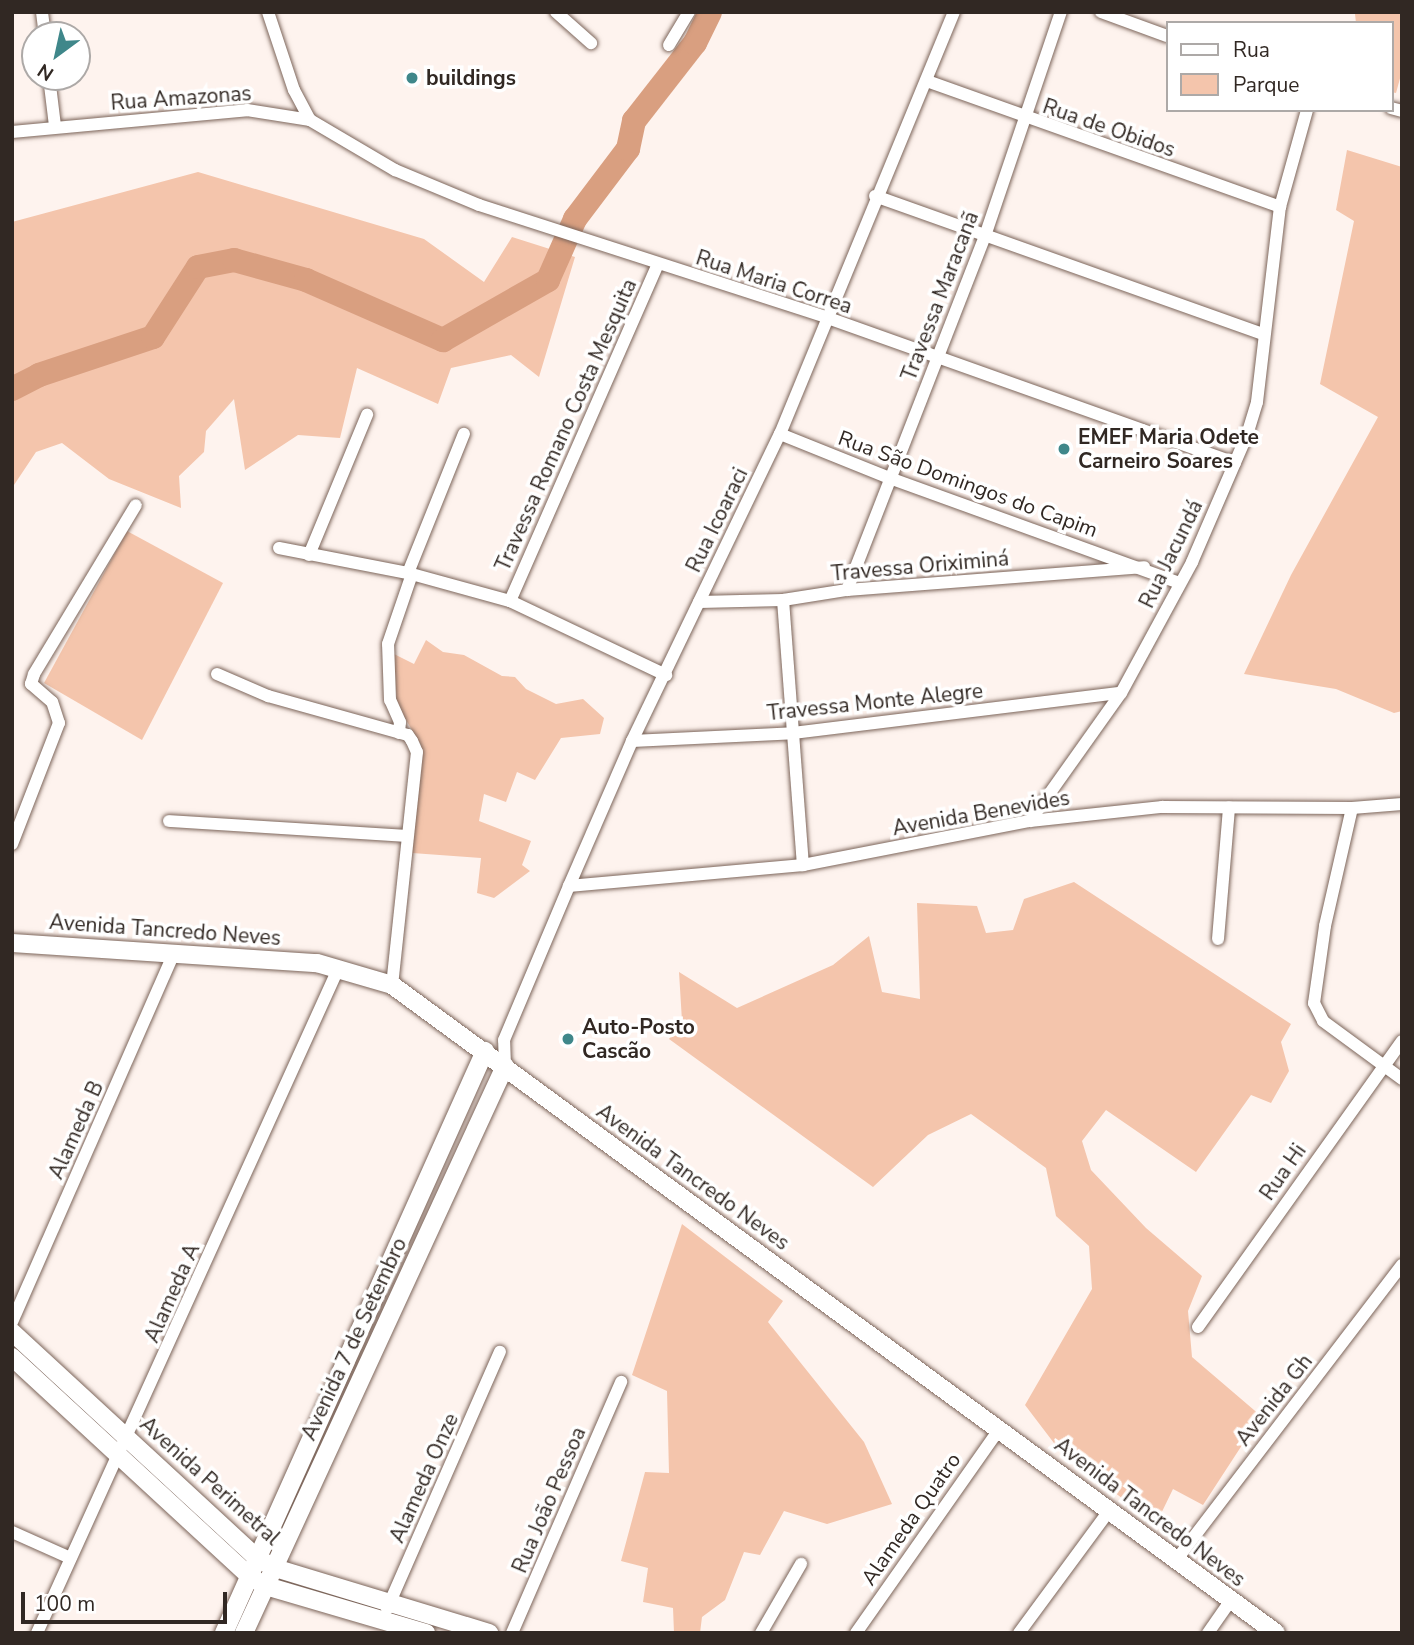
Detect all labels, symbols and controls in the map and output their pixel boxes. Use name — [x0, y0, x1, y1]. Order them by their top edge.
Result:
north arrow — [21, 21, 91, 91]
legend — [1166, 21, 1393, 112]
text: Rua — [1233, 36, 1270, 64]
text: N — [33, 57, 59, 87]
place label: buildings — [426, 65, 516, 91]
marker: buildings — [404, 70, 420, 86]
text: Parque — [1233, 71, 1300, 99]
street label: Rua Amazonas — [110, 81, 252, 115]
street label: Rua de Obidos — [1039, 94, 1179, 162]
street label: Travessa Maracanã — [896, 208, 984, 384]
street label: Rua Maria Correa — [693, 245, 855, 319]
street label: Travessa Romano Costa Mesquita — [490, 275, 642, 575]
place label: EMEF Maria Odete Carneiro Soares — [1078, 424, 1259, 474]
street label: Rua São Domingos do Capim — [835, 425, 1101, 543]
marker: EMEF Maria Odete Carneiro Soares — [1056, 441, 1072, 457]
street label: Rua Icoaraci — [681, 464, 753, 576]
street label: Rua Jacundá — [1134, 496, 1208, 612]
street label: Travessa Oriximiná — [830, 546, 1010, 586]
street label: Travessa Monte Alegre — [766, 678, 984, 726]
street label: Avenida Benevides — [890, 785, 1072, 841]
street label: Avenida Tancredo Neves — [48, 909, 282, 951]
place label: Auto-Posto Cascão — [582, 1014, 695, 1064]
marker: Auto-Posto Cascão — [560, 1031, 576, 1047]
street label: Alameda B — [43, 1077, 109, 1183]
street label: Avenida Tancredo Neves — [592, 1099, 794, 1255]
street label: Rua Hi — [1255, 1139, 1311, 1205]
street label: Avenida 7 de Setembro — [296, 1234, 412, 1444]
street label: Alameda A — [139, 1240, 205, 1346]
street label: Avenida Gh — [1230, 1349, 1318, 1451]
street label: Alameda Onze — [384, 1409, 464, 1547]
street label: Avenida Perimetral — [135, 1411, 285, 1551]
street label: Rua João Pessoa — [507, 1423, 591, 1577]
street label: Avenida Tancredo Neves — [1050, 1432, 1250, 1592]
street label: Alameda Quatro — [856, 1448, 966, 1590]
scale bar — [24, 1578, 231, 1622]
text: 100 m — [34, 1590, 95, 1618]

